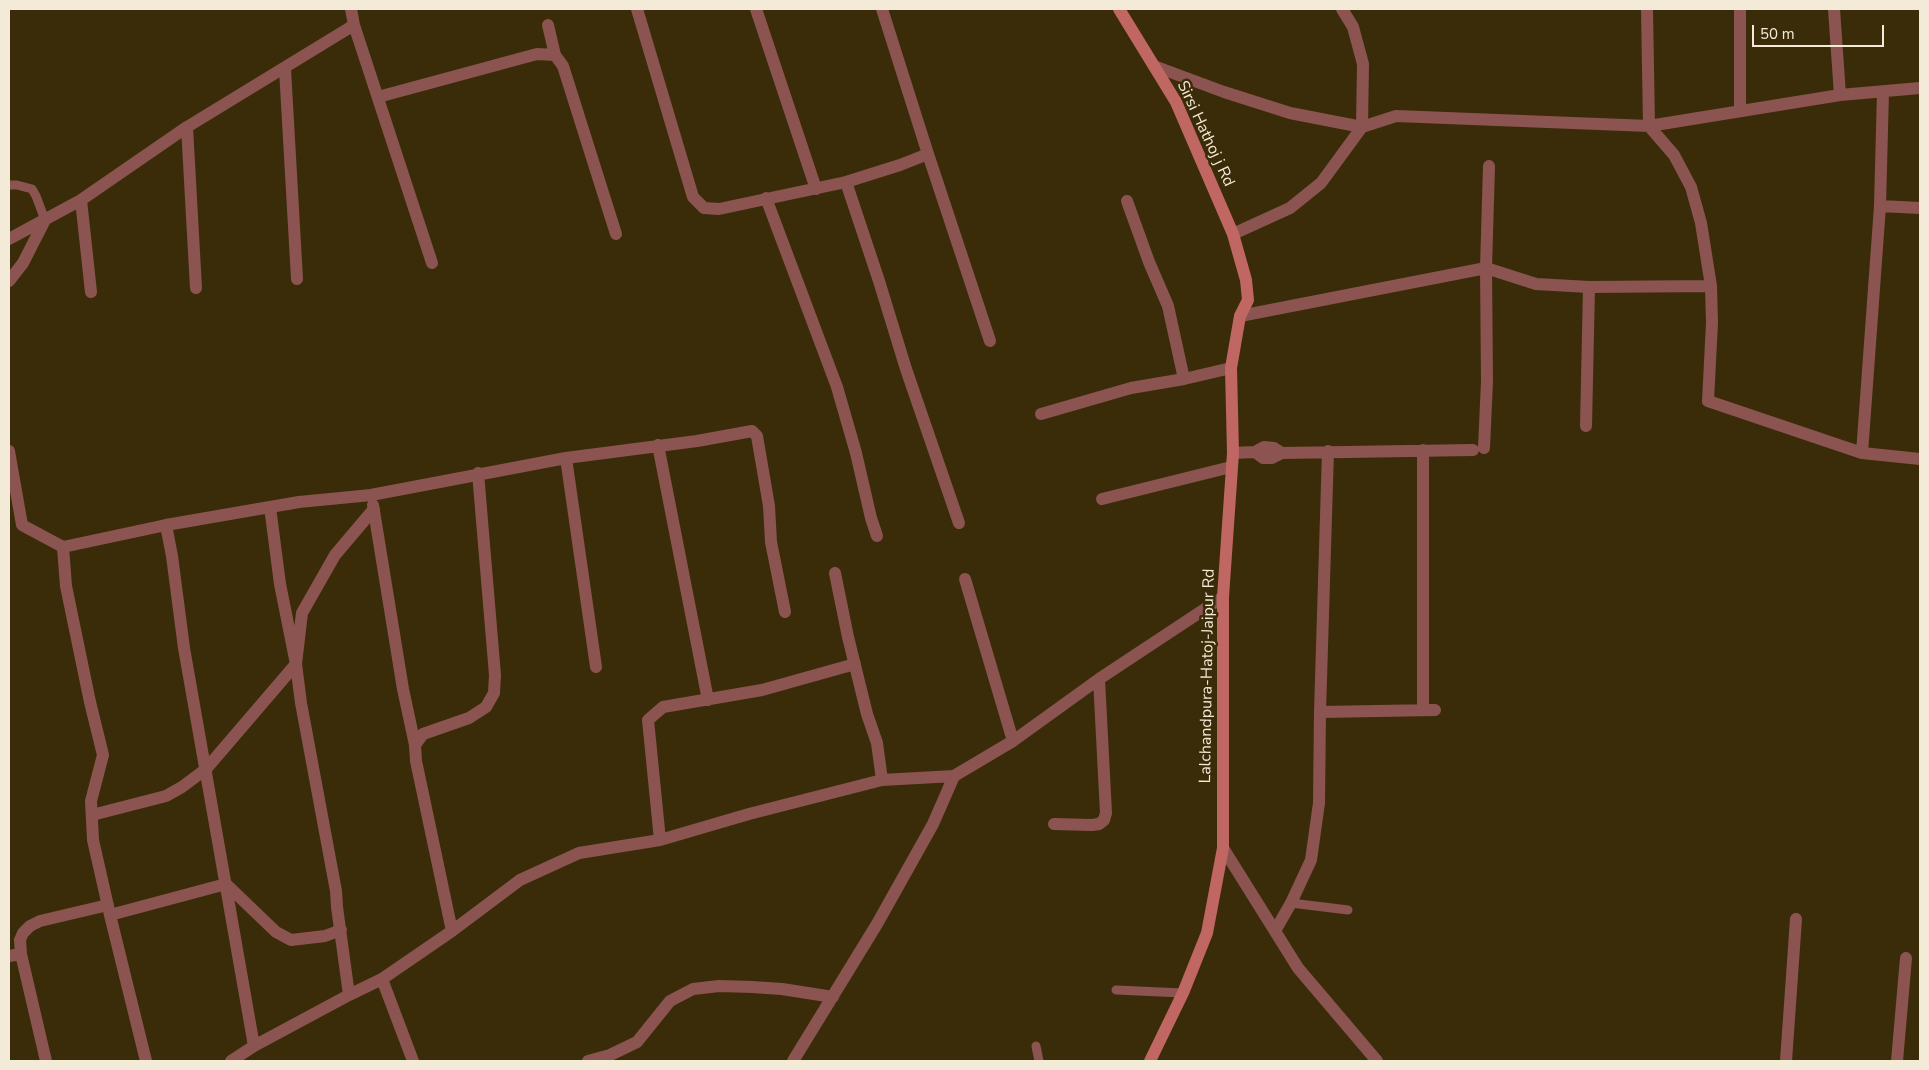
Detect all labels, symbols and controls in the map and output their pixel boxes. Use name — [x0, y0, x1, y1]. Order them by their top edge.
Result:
scale bar — [1754, 15, 1886, 47]
text: 50 m — [1760, 24, 1795, 44]
street label: Sirsi Hathoj j Rd — [1172, 78, 1238, 190]
street label: Lalchandpura-Hatoj-Jaipur Rd — [1197, 568, 1219, 784]

